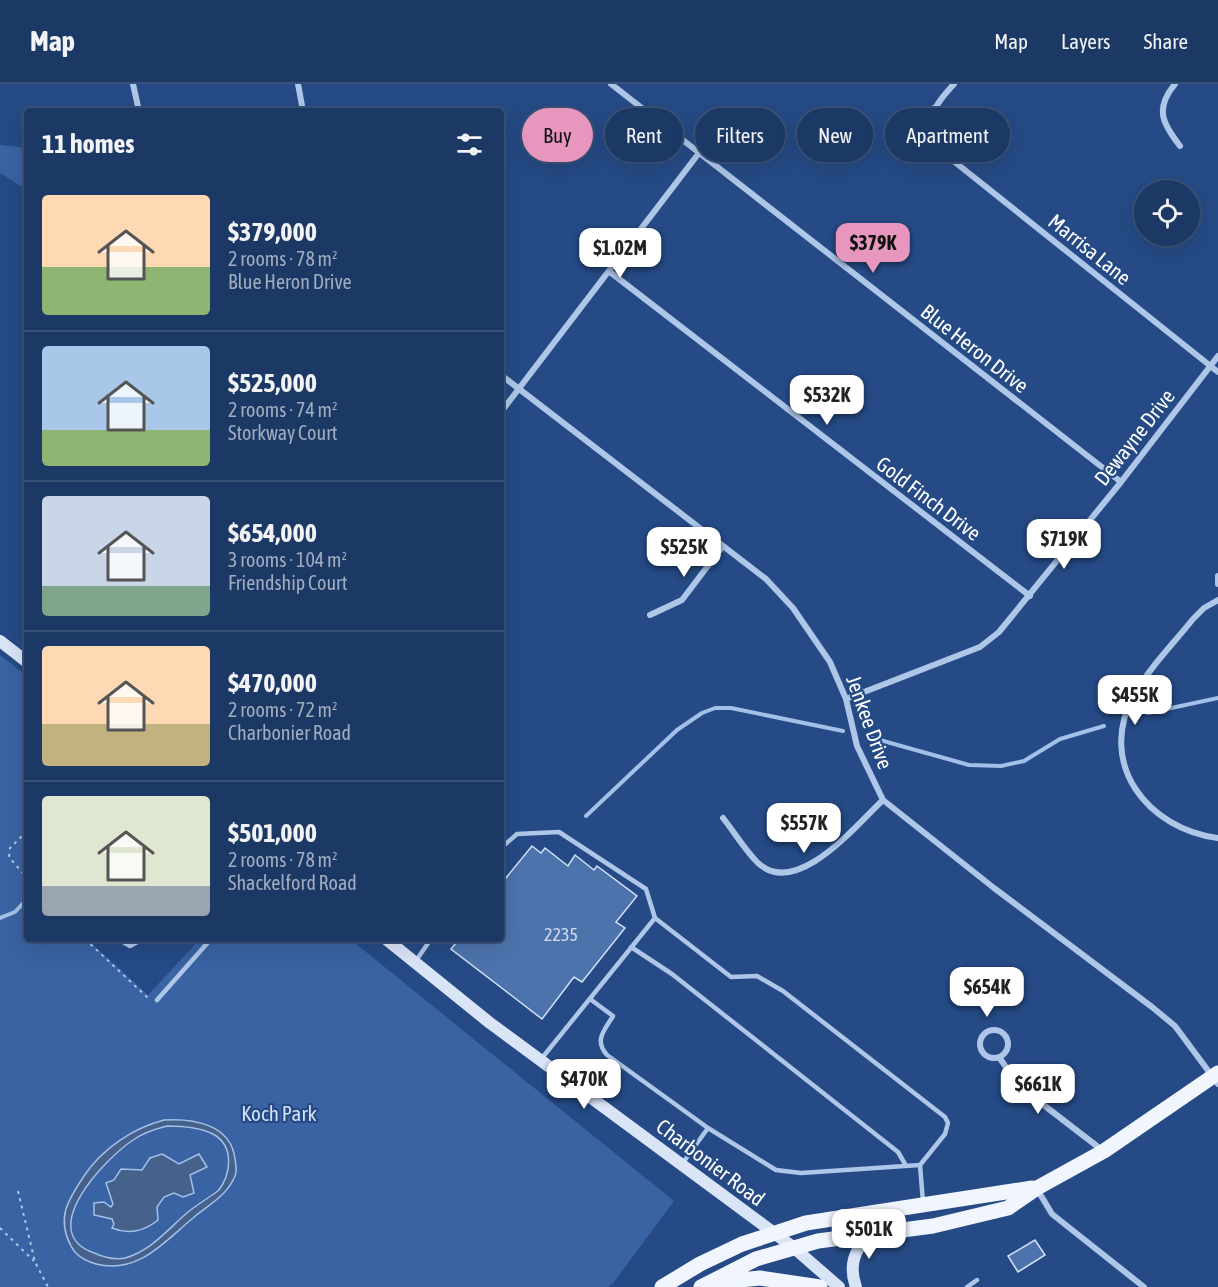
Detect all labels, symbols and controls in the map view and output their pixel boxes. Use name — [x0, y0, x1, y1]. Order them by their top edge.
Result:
text: Map — [30, 25, 75, 57]
text: Map — [994, 29, 1028, 53]
text: Layers — [1061, 29, 1111, 53]
text: Share — [1144, 29, 1188, 53]
chip: Buy — [522, 108, 593, 162]
chip: Rent — [605, 108, 683, 162]
chip: Filters — [695, 108, 785, 162]
chip: New — [797, 108, 873, 162]
chip: Apartment — [885, 108, 1010, 162]
icon: filters — [453, 128, 486, 161]
text: 11 homes — [42, 129, 135, 159]
map controls — [1134, 180, 1200, 246]
button: locate — [1134, 180, 1200, 246]
street label: Marrisa Lane — [1044, 209, 1136, 289]
text: $379,000 — [228, 217, 317, 247]
icon: home — [90, 219, 162, 291]
pin: $379K — [831, 223, 915, 274]
pin: $1.02M — [571, 228, 669, 279]
text: $379K — [850, 231, 896, 254]
text: $1.02M — [593, 236, 647, 259]
text: 2 rooms · 78 m² — [228, 247, 338, 270]
text: Blue Heron Drive — [228, 270, 352, 293]
street label: Blue Heron Drive — [917, 299, 1033, 397]
text: $525,000 — [228, 368, 317, 398]
icon: home — [90, 370, 162, 442]
pin: $532K — [785, 375, 869, 426]
text: $532K — [804, 383, 850, 406]
street label: Dewayne Drive — [1089, 384, 1179, 490]
text: 2 rooms · 74 m² — [228, 398, 338, 421]
text: Storkway Court — [228, 421, 338, 444]
street label: Gold Finch Drive — [872, 451, 986, 545]
text: $654,000 — [228, 518, 317, 548]
pin: $719K — [1022, 519, 1106, 570]
icon: home — [90, 520, 162, 592]
pin: $525K — [642, 527, 726, 578]
text: $719K — [1041, 527, 1087, 550]
text: $525K — [661, 535, 707, 558]
text: 3 rooms · 104 m² — [228, 548, 347, 571]
text: Friendship Court — [228, 571, 348, 594]
text: $470,000 — [228, 668, 317, 698]
icon: home — [90, 670, 162, 742]
street label: Jenkee Drive — [842, 672, 898, 772]
pin: $455K — [1093, 675, 1177, 726]
text: $455K — [1112, 683, 1158, 706]
text: 2 rooms · 72 m² — [228, 698, 338, 721]
text: Charbonier Road — [228, 721, 351, 744]
pin: $557K — [762, 803, 846, 854]
text: $557K — [781, 811, 827, 834]
text: $501,000 — [228, 818, 317, 848]
icon: home — [90, 820, 162, 892]
text: 2 rooms · 78 m² — [228, 848, 338, 871]
text: Shackelford Road — [228, 871, 357, 894]
house number: 2235 — [544, 924, 578, 945]
pin: $654K — [945, 967, 1029, 1018]
text: $654K — [964, 975, 1010, 998]
pin: $470K — [542, 1059, 626, 1110]
pin: $661K — [996, 1064, 1080, 1115]
text: $470K — [561, 1067, 607, 1090]
text: $661K — [1015, 1072, 1061, 1095]
park label: Koch Park — [241, 1101, 317, 1125]
street label: Charbonier Road — [652, 1114, 770, 1210]
pin: $501K — [827, 1209, 911, 1260]
text: $501K — [846, 1217, 892, 1240]

